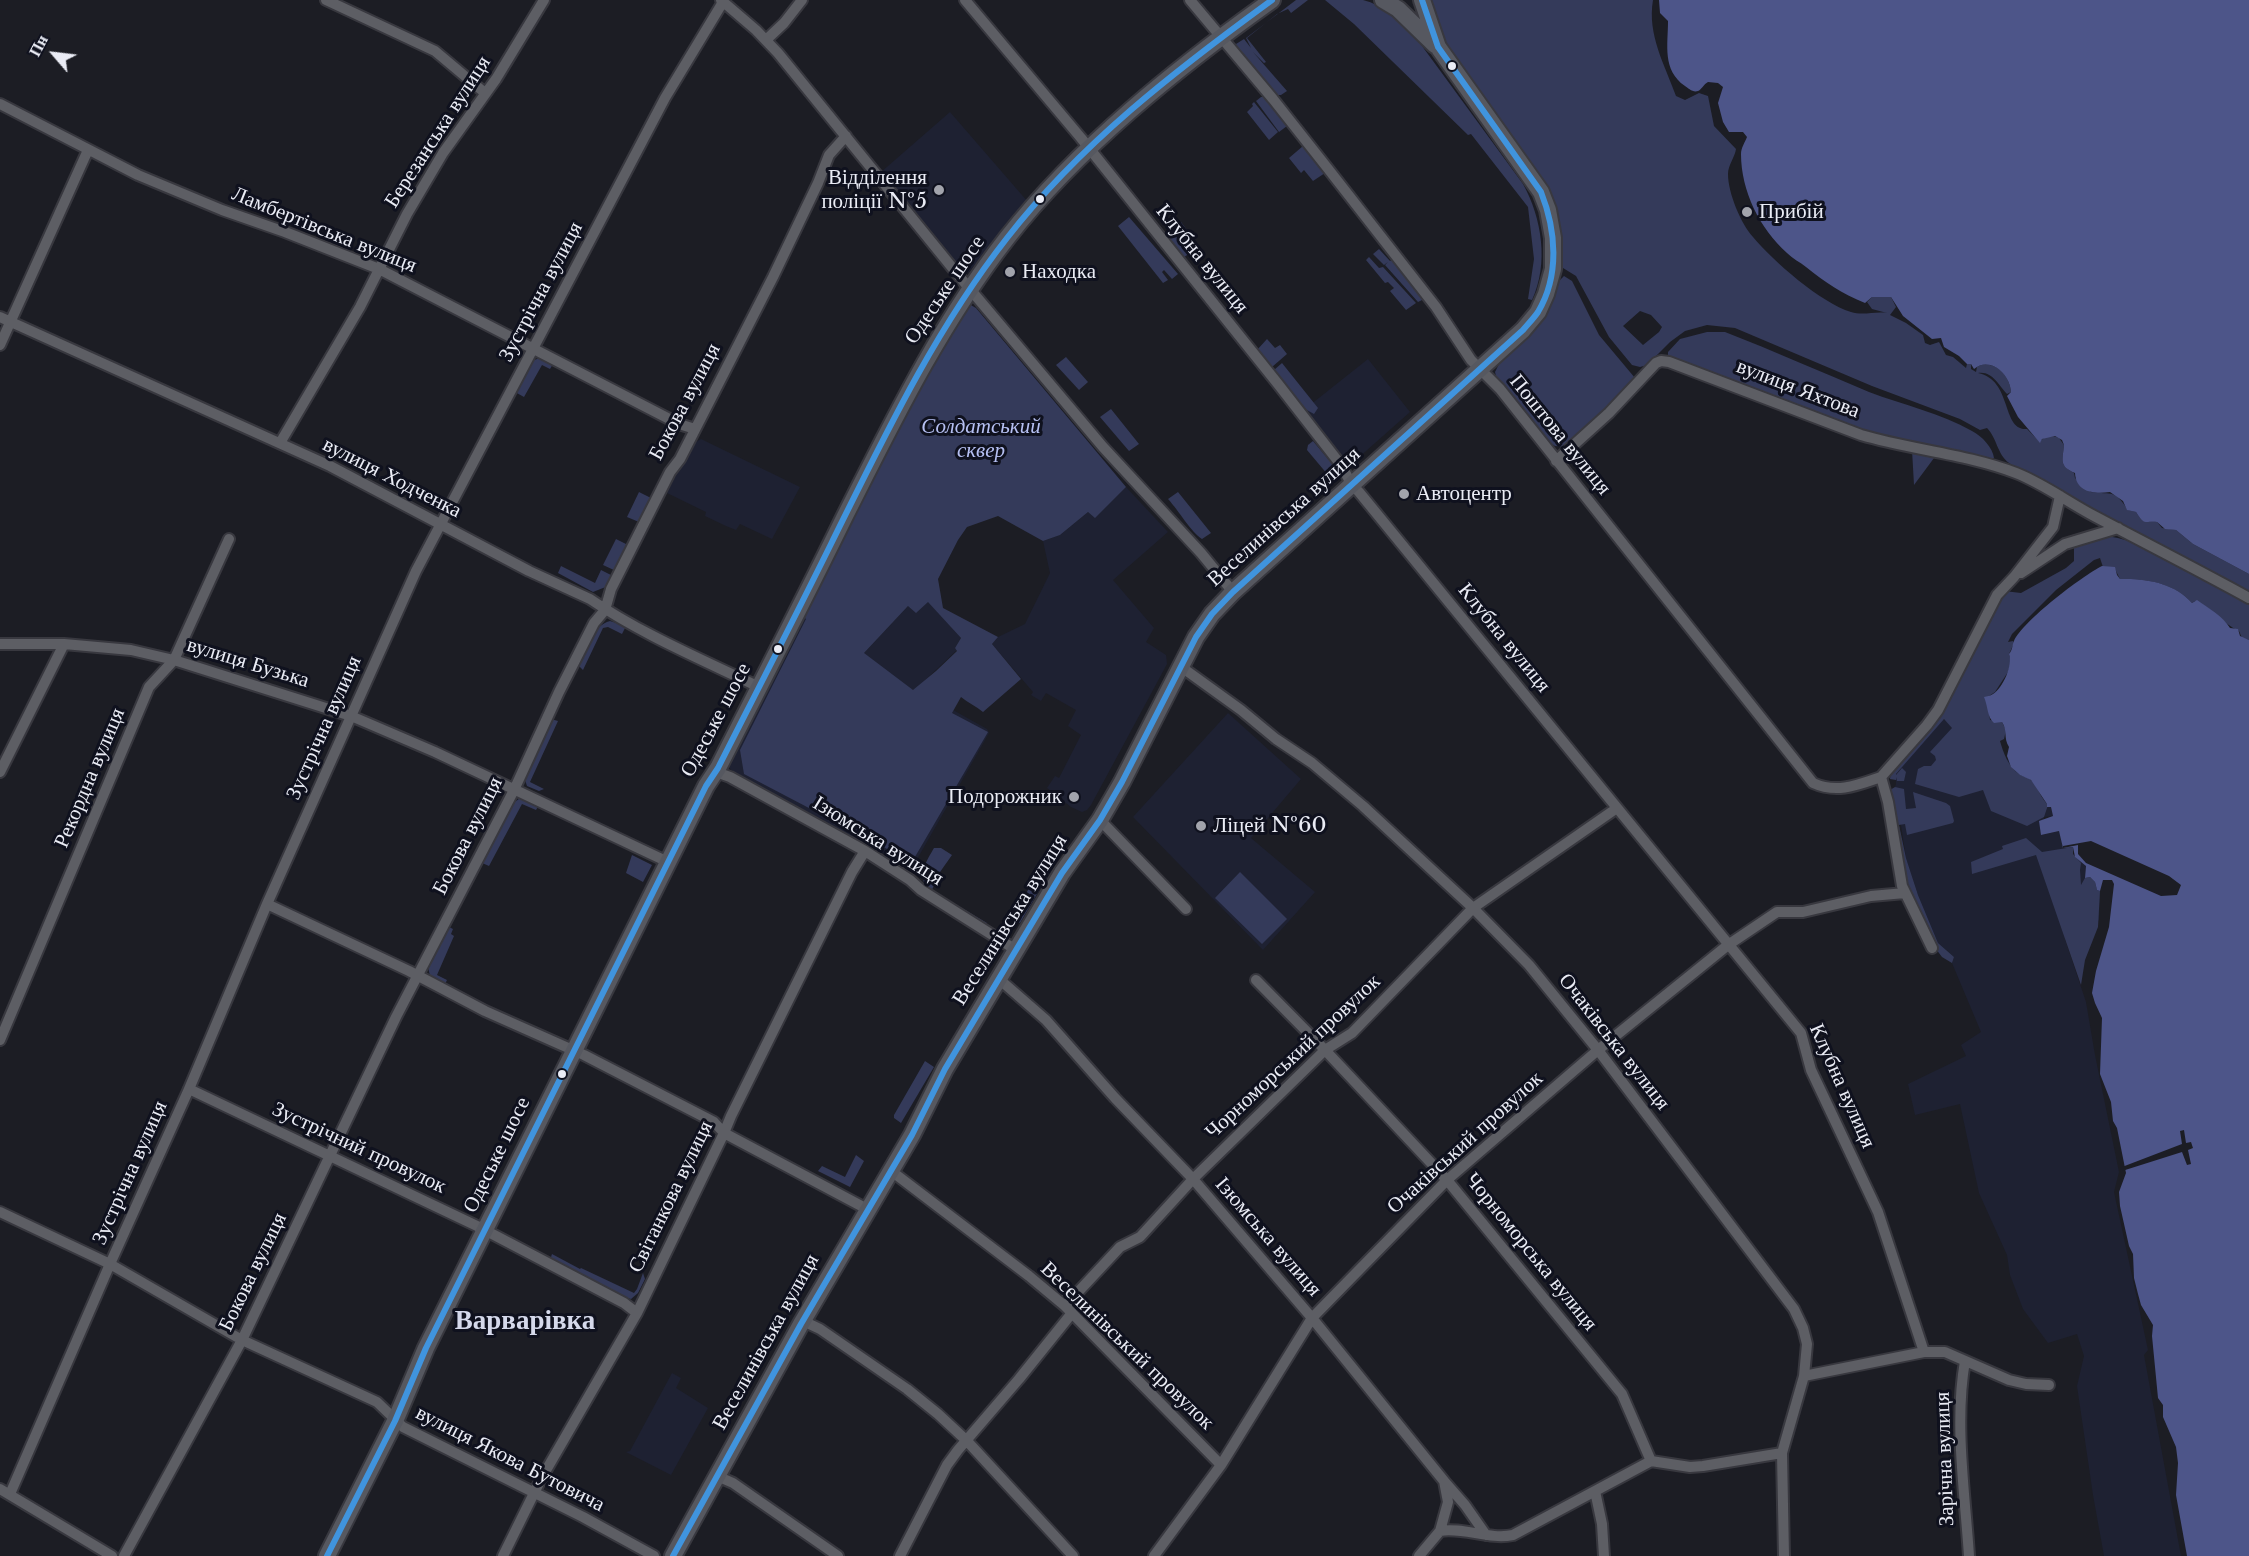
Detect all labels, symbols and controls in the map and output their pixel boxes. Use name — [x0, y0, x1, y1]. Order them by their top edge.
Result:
north arrow — [24, 24, 84, 84]
text: Пн — [24, 31, 52, 60]
street label: Березанська вулиця — [380, 51, 496, 213]
unlabelled marker — [1446, 60, 1458, 72]
place label: Відділення поліції №5 — [821, 165, 927, 215]
street label: Ламбертівська вулиця — [228, 181, 420, 279]
marker: Відділення поліції №5 — [932, 183, 946, 197]
unlabelled marker — [1034, 193, 1046, 205]
street label: Клубна вулиця — [1150, 199, 1254, 319]
place label: Прибій — [1759, 199, 1824, 225]
marker: Прибій — [1740, 205, 1754, 219]
street label: Зустрічна вулиця — [494, 218, 588, 366]
street label: Одеське шосе — [899, 231, 991, 349]
place label: Находка — [1022, 259, 1096, 285]
marker: Находка — [1003, 265, 1017, 279]
street label: Бокова вулиця — [644, 339, 726, 465]
street label: вулиця Яхтова — [1733, 354, 1863, 424]
street label: Поштова вулиця — [1504, 370, 1616, 500]
park label: Солдатський сквер — [921, 414, 1041, 464]
street label: вулиця Ходченка — [318, 432, 466, 524]
street label: Веселинівська вулиця — [1202, 442, 1366, 592]
place label: Автоцентр — [1416, 481, 1512, 507]
marker: Автоцентр — [1397, 487, 1411, 501]
street label: Клубна вулиця — [1452, 578, 1556, 698]
street label: вулиця Бузька — [184, 632, 312, 694]
unlabelled marker — [772, 643, 784, 655]
street label: Зустрічна вулиця — [281, 652, 367, 804]
street label: Одеське шосе — [675, 659, 757, 781]
street label: Рекордна вулиця — [49, 704, 131, 852]
street label: Бокова вулиця — [428, 773, 508, 899]
place label: Подорожник — [948, 784, 1062, 810]
marker: Подорожник — [1067, 790, 1081, 804]
street label: Ізюмська вулиця — [808, 791, 948, 891]
place label: Ліцей №60 — [1213, 813, 1326, 839]
marker: Ліцей №60 — [1194, 819, 1208, 833]
street label: Веселинівська вулиця — [947, 830, 1073, 1010]
street label: Чорноморський провулок — [1200, 969, 1386, 1145]
street label: Очаківська вулиця — [1553, 969, 1675, 1115]
street label: Клубна вулиця — [1803, 1020, 1881, 1152]
street label: Очаківський провулок — [1382, 1066, 1548, 1220]
unlabelled marker — [556, 1068, 568, 1080]
street label: Одеське шосе — [458, 1093, 536, 1217]
street label: Зустрічна вулиця — [87, 1097, 173, 1249]
street label: Зустрічний провулок — [268, 1097, 450, 1199]
street label: Світанкова вулиця — [623, 1117, 719, 1277]
street label: Чорноморська вулиця — [1460, 1168, 1602, 1336]
street label: Ізюмська вулиця — [1209, 1172, 1327, 1302]
street label: Бокова вулиця — [213, 1209, 293, 1335]
street label: Веселинівська вулиця — [707, 1250, 825, 1434]
street label: Веселинівський провулок — [1035, 1257, 1219, 1435]
district label: Варварівка — [455, 1305, 595, 1337]
street label: Зарічна вулиця — [1930, 1391, 1960, 1527]
street label: вулиця Якова Бутовича — [411, 1400, 609, 1518]

